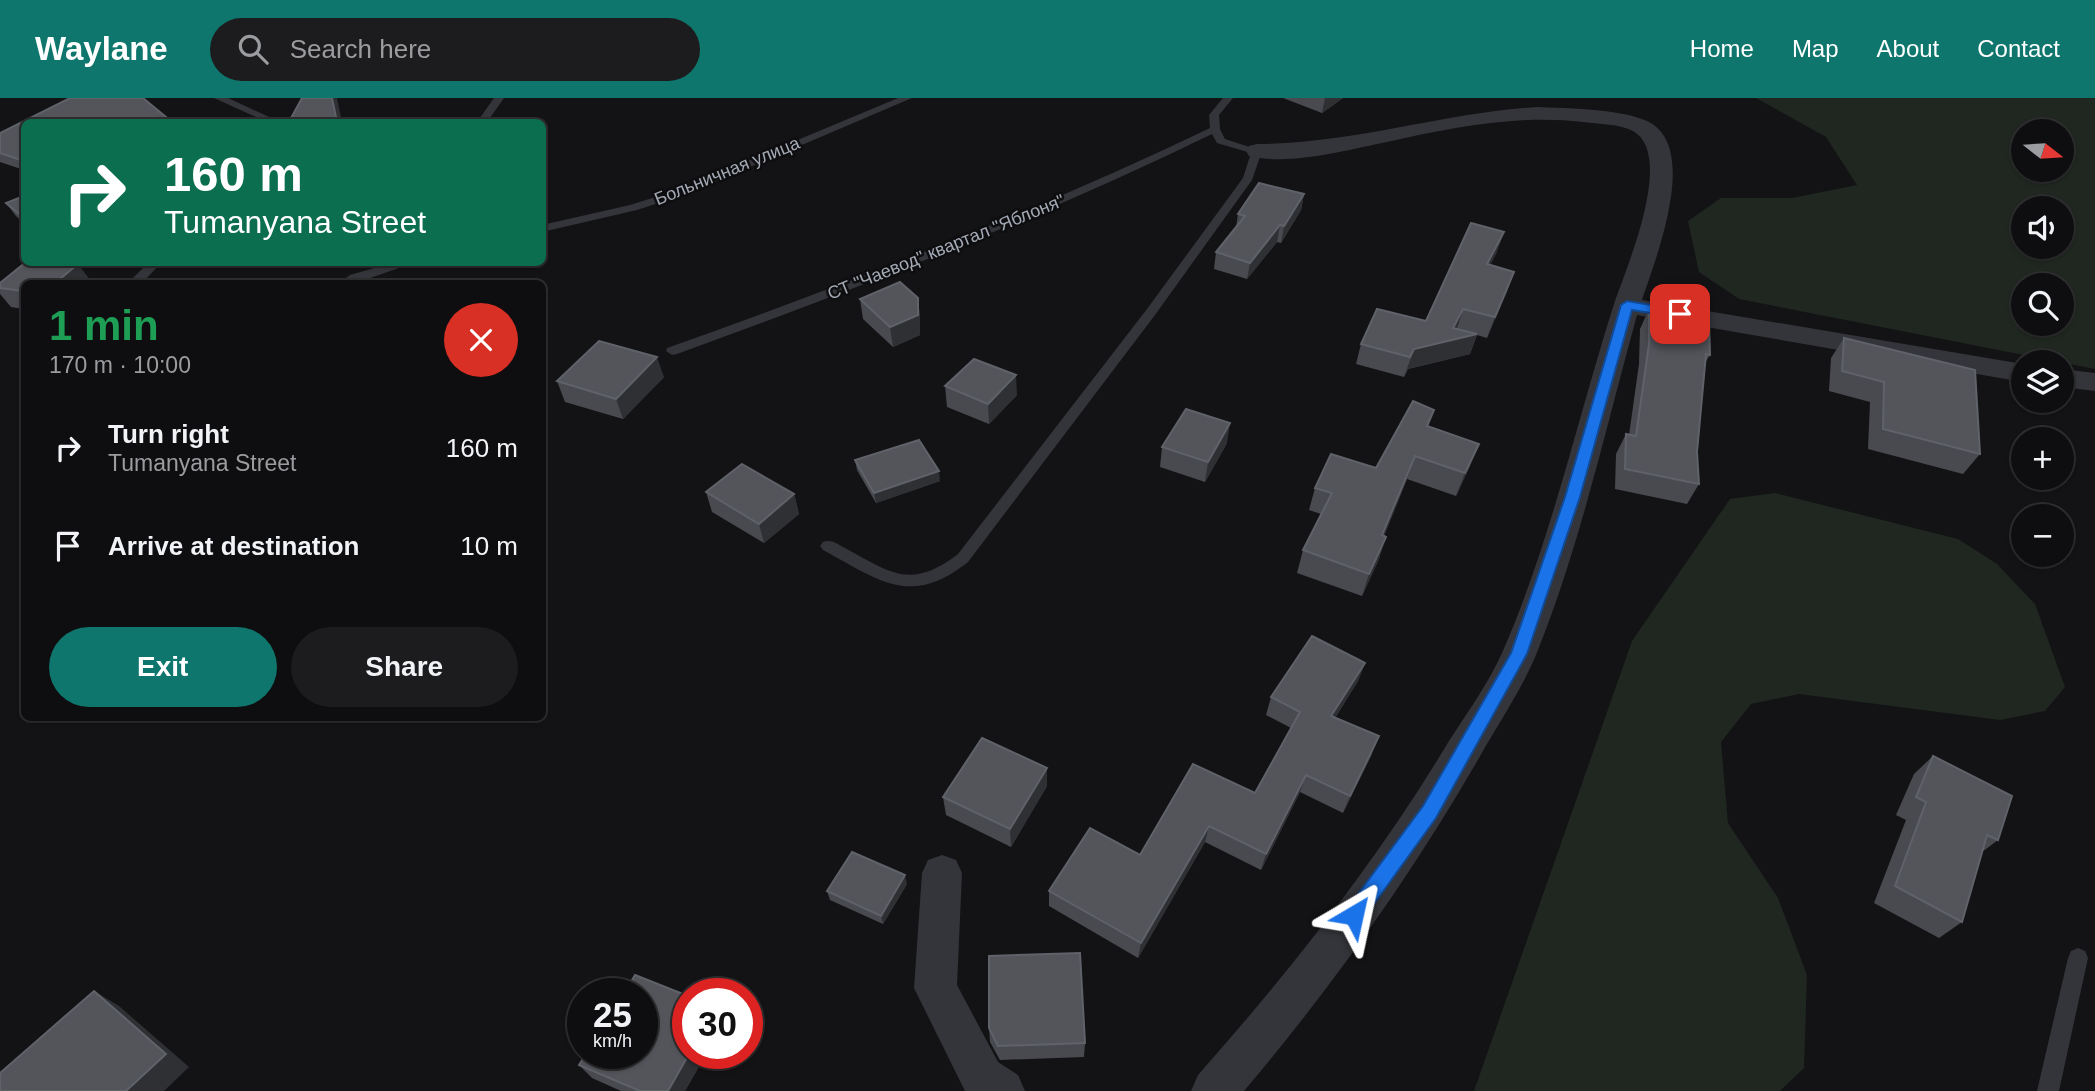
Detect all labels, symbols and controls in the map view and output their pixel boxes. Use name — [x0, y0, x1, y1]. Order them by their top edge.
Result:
search box — [210, 18, 700, 81]
text: Waylane — [35, 30, 168, 67]
icon: search — [234, 30, 272, 68]
text: Search here — [290, 34, 431, 64]
text: Home — [1690, 35, 1754, 62]
text: Map — [1792, 35, 1839, 62]
text: About — [1877, 35, 1939, 62]
text: Contact — [1977, 35, 2060, 62]
north arrow — [2011, 119, 2074, 182]
map controls — [2011, 119, 2074, 567]
street label: Больничная улица — [651, 132, 803, 209]
icon: right — [49, 147, 140, 238]
text: 160 m — [164, 147, 303, 201]
street label: СТ "Чаевод" квартал "Яблоня" — [825, 190, 1067, 304]
button: sound — [2011, 196, 2074, 259]
text: Tumanyana Street — [164, 204, 426, 240]
button: search — [2011, 273, 2074, 336]
pin — [1650, 284, 1710, 344]
icon: arrive — [1661, 295, 1699, 333]
text: 1 min — [49, 302, 159, 349]
button: close — [444, 303, 518, 377]
button: layers — [2011, 350, 2074, 413]
text: 170 m · 10:00 — [49, 352, 191, 378]
text: Turn right — [108, 419, 229, 449]
button: + — [2011, 427, 2074, 490]
icon: right — [49, 429, 87, 467]
text: 160 m — [446, 433, 518, 463]
text: Tumanyana Street — [108, 450, 296, 476]
button: − — [2011, 504, 2074, 567]
icon: arrive — [49, 527, 87, 565]
text: Arrive at destination — [108, 531, 359, 561]
text: 10 m — [460, 531, 518, 561]
button: Exit — [49, 627, 277, 707]
button: Share — [291, 627, 518, 707]
position arrow — [1317, 878, 1391, 952]
speed limit sign: 30 — [672, 978, 763, 1069]
text: 25 — [593, 995, 632, 1034]
text: km/h — [593, 1031, 632, 1051]

